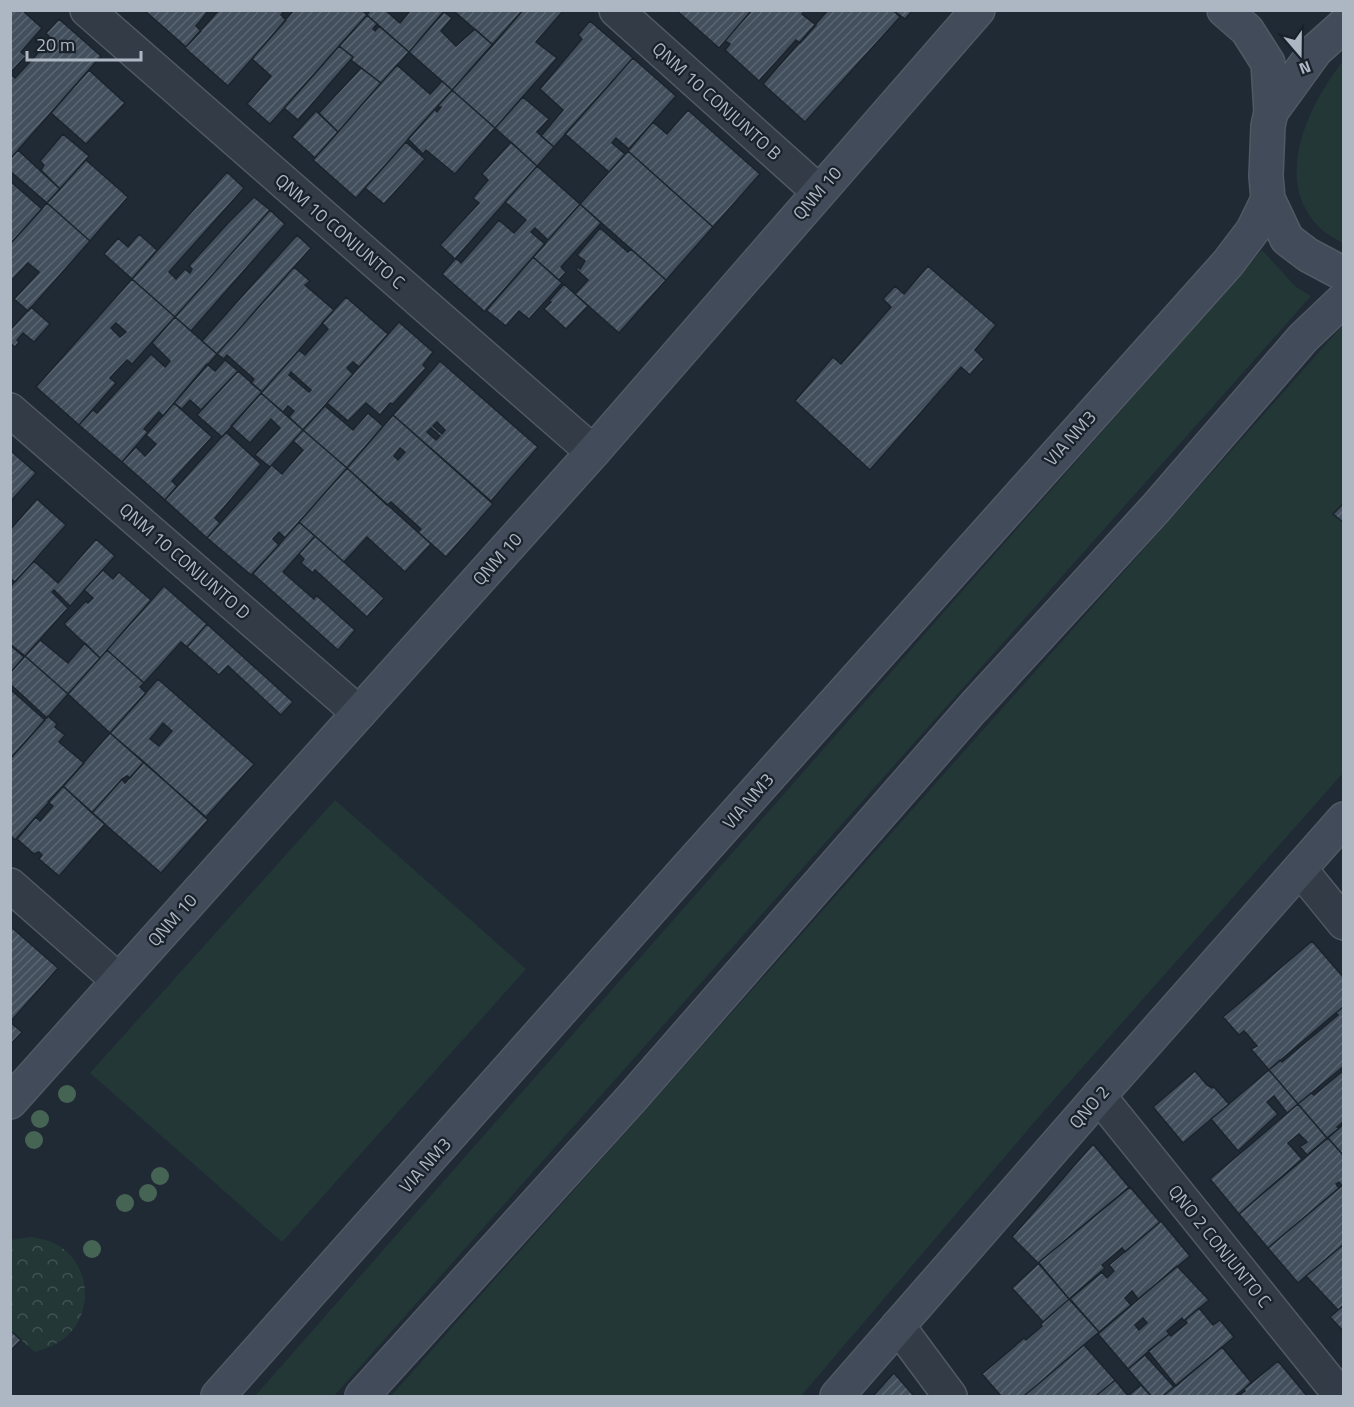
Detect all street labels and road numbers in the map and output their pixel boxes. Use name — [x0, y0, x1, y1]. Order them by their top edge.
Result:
street label: QNM 10 CONJUNTO B — [646, 36, 788, 166]
street label: QNM 10 — [786, 160, 848, 226]
street label: QNM 10 CONJUNTO C — [269, 167, 411, 295]
street label: VIA NM3 — [1038, 404, 1102, 472]
street label: QNM 10 CONJUNTO D — [113, 496, 257, 626]
street label: QNM 10 — [466, 526, 528, 592]
street label: VIA NM3 — [716, 767, 780, 835]
street label: QNM 10 — [141, 887, 203, 953]
street label: QNO 2 — [1062, 1079, 1116, 1135]
street label: VIA NM3 — [393, 1131, 457, 1199]
street label: QNO 2 CONJUNTO C — [1162, 1179, 1278, 1313]

